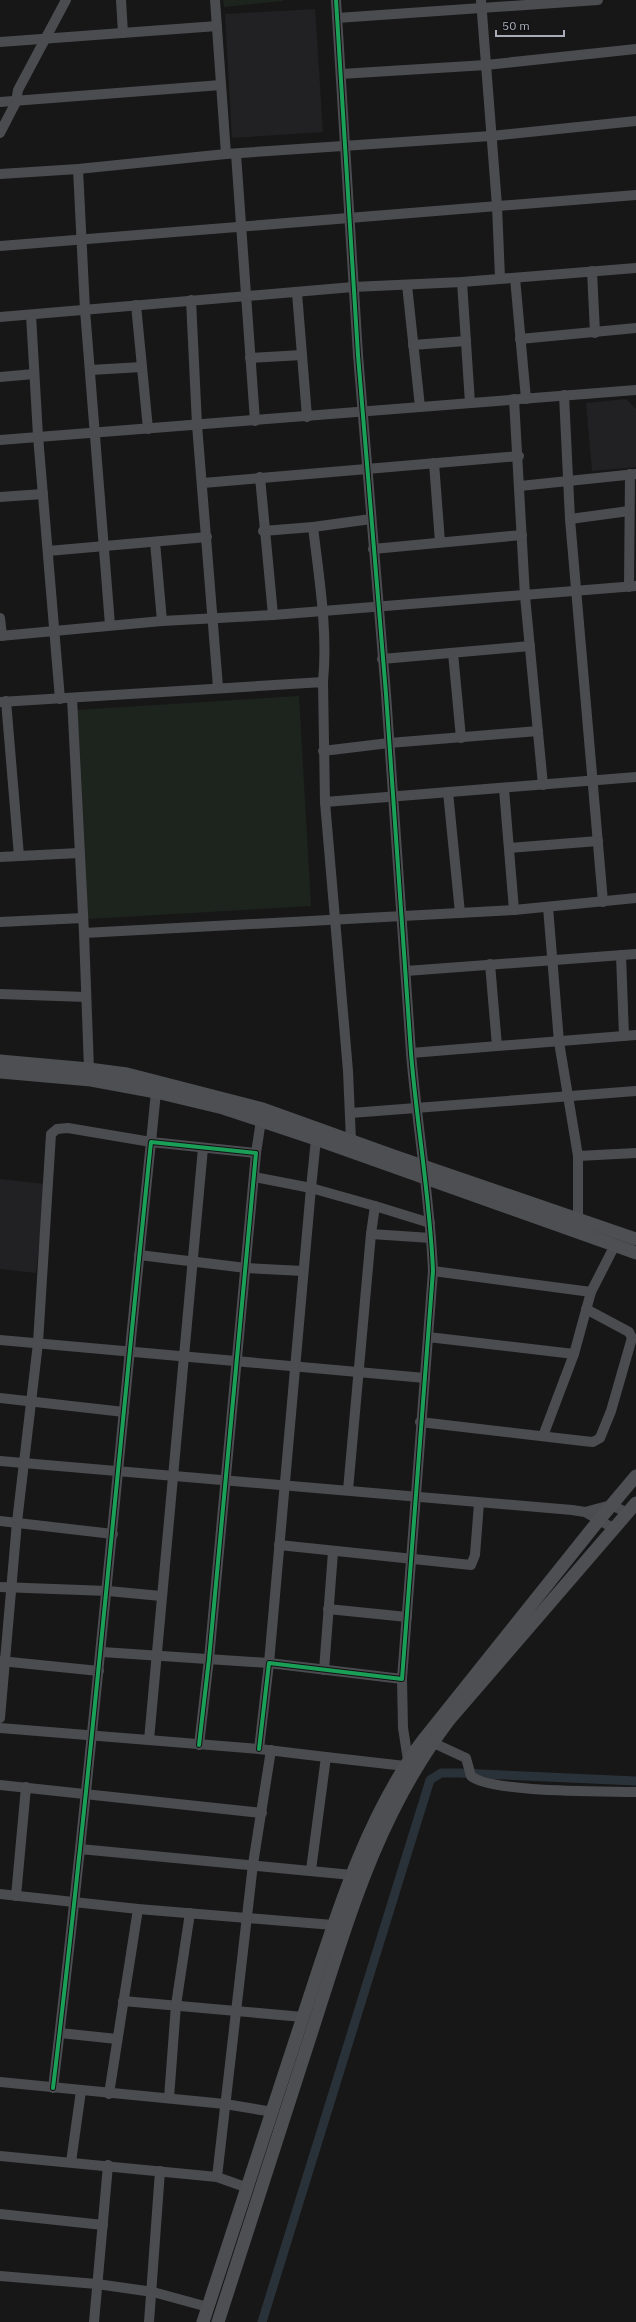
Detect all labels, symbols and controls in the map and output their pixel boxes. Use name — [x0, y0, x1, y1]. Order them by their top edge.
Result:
scale bar — [496, 12, 564, 38]
text: 50 m — [502, 18, 530, 33]

